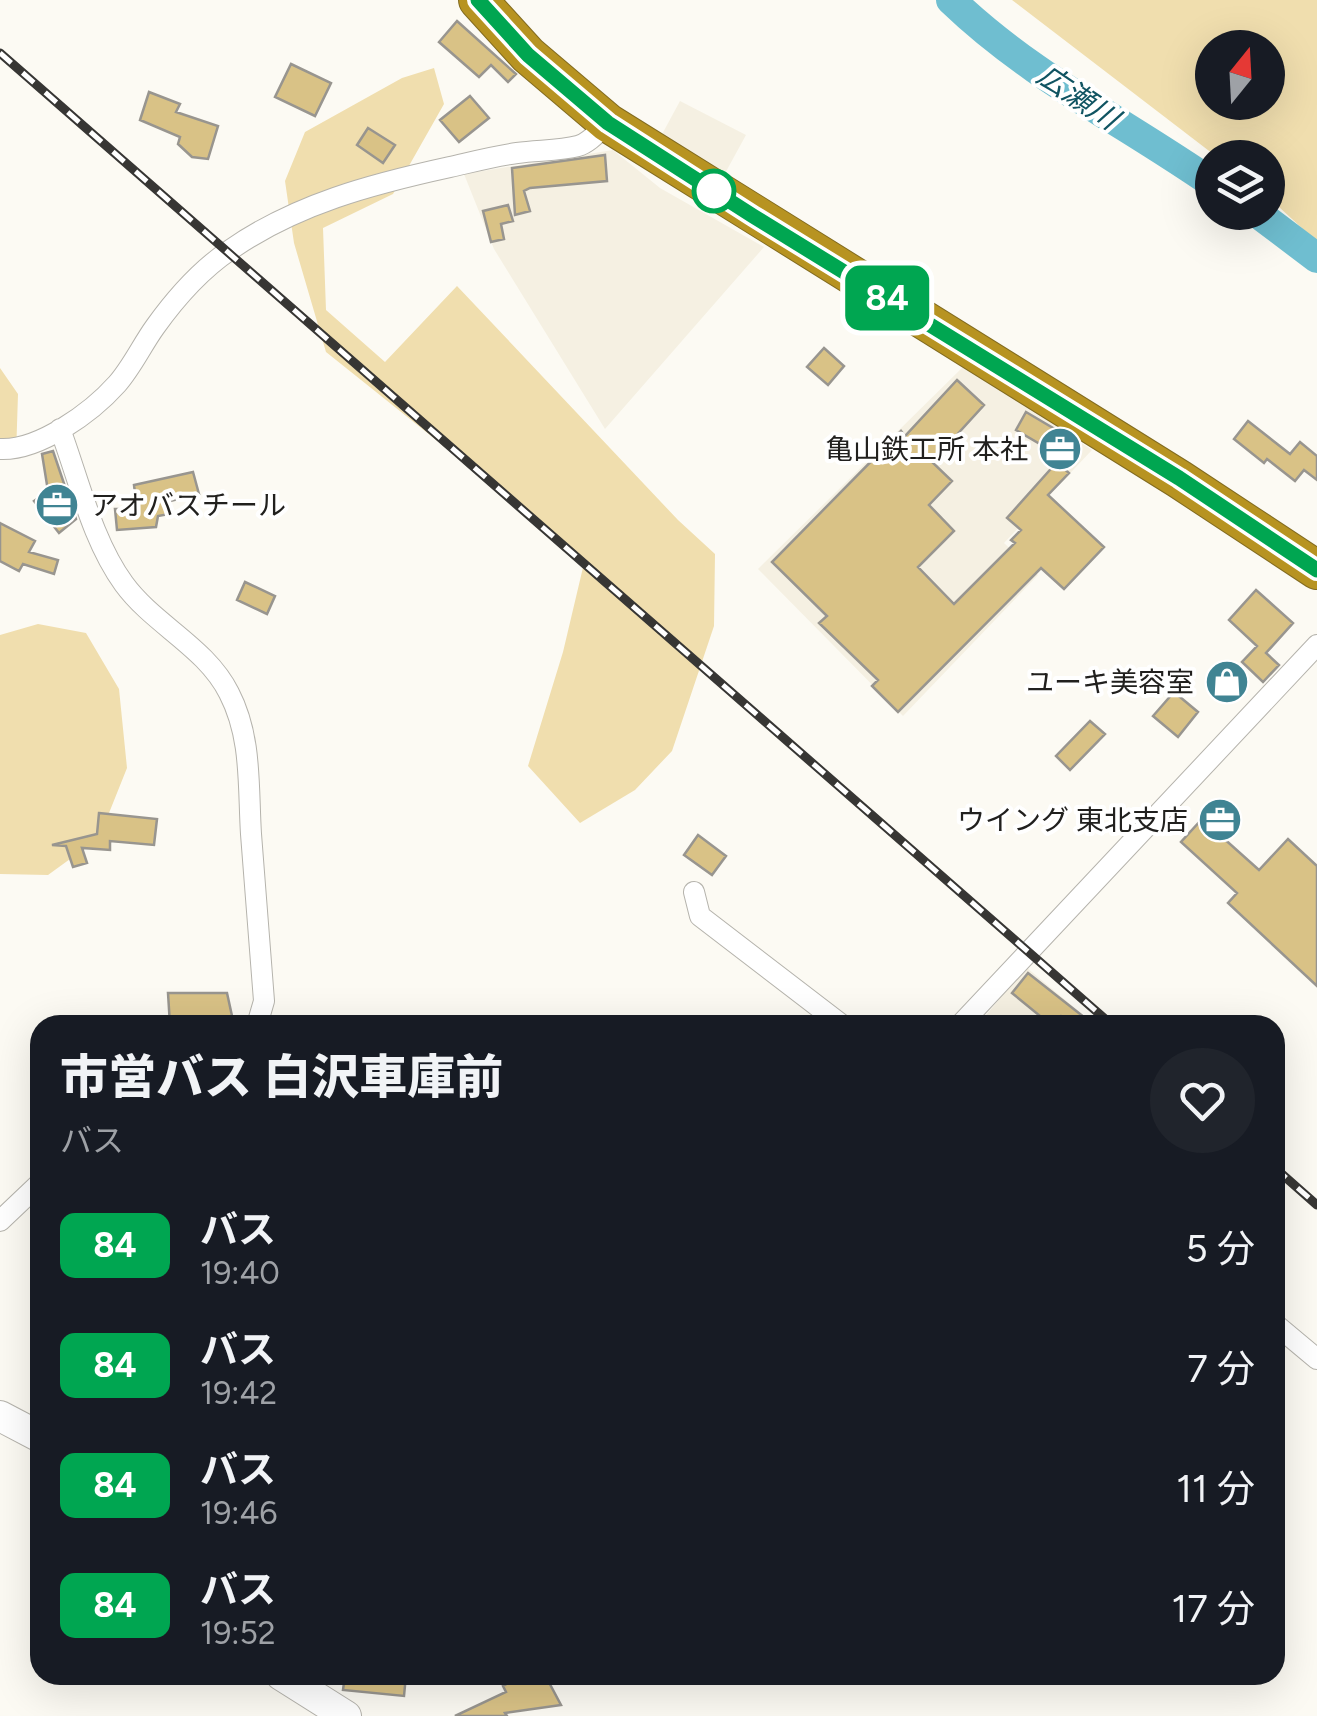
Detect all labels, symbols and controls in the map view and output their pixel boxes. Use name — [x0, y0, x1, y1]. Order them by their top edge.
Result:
north arrow — [1195, 30, 1285, 120]
map controls — [1195, 30, 1285, 230]
water label: 広瀬川 — [1031, 56, 1128, 139]
button: layers — [1195, 140, 1285, 230]
unlabelled marker — [693, 170, 735, 212]
line badge: 84 — [842, 266, 932, 330]
text: 84 — [865, 277, 909, 319]
office icon: 亀山鉄工所 本社 — [1037, 426, 1083, 472]
place label: 亀山鉄工所 本社 — [825, 432, 1028, 466]
office icon: アオバスチール — [34, 482, 80, 528]
place label: アオバスチール — [90, 488, 286, 522]
shop icon: ユーキ美容室 — [1204, 659, 1250, 705]
place label: ユーキ美容室 — [1026, 665, 1194, 699]
office icon: ウイング 東北支店 — [1197, 797, 1243, 843]
place label: ウイング 東北支店 — [957, 803, 1188, 837]
text: 市営バス 白沢車庫前 — [60, 1048, 503, 1106]
button: heart — [1150, 1048, 1255, 1153]
text: バス — [60, 1122, 124, 1160]
text: バス — [200, 1207, 276, 1253]
text: 84 — [93, 1224, 137, 1266]
text: 5 分 — [1186, 1226, 1255, 1272]
text: 19:40 — [200, 1254, 280, 1292]
text: バス — [200, 1327, 276, 1373]
text: 84 — [93, 1344, 137, 1386]
text: 7 分 — [1187, 1346, 1255, 1392]
text: 19:42 — [200, 1374, 277, 1412]
text: バス — [200, 1447, 276, 1493]
text: 84 — [93, 1464, 137, 1506]
text: 11 分 — [1176, 1466, 1255, 1512]
text: 19:46 — [200, 1494, 277, 1532]
text: バス — [200, 1567, 276, 1613]
text: 84 — [93, 1584, 137, 1626]
text: 17 分 — [1172, 1586, 1255, 1632]
text: 19:52 — [200, 1614, 276, 1652]

